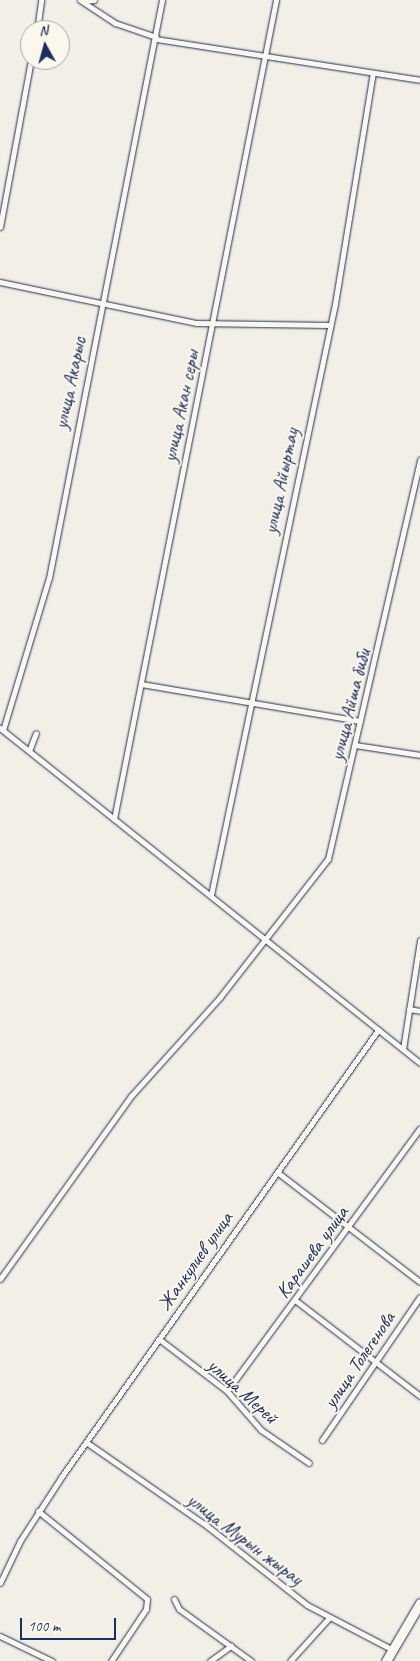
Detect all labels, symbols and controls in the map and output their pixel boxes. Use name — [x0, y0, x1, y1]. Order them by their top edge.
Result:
north arrow — [20, 20, 70, 70]
text: N — [38, 22, 49, 40]
street label: улица Акарыс — [48, 334, 92, 432]
street label: улица Акан серы — [157, 348, 205, 464]
street label: улица Айыртау — [258, 426, 304, 536]
street label: улица Айша биби — [324, 646, 376, 764]
street label: Карашева улица — [270, 1201, 354, 1303]
street label: Жанкулиев улица — [152, 1206, 238, 1316]
street label: улица Толегенова — [318, 1307, 400, 1413]
street label: улица Мерей — [203, 1353, 283, 1429]
street label: улица Мурын жырау — [182, 1488, 308, 1590]
scale bar — [22, 1608, 119, 1640]
text: 100 m — [28, 1617, 60, 1636]

